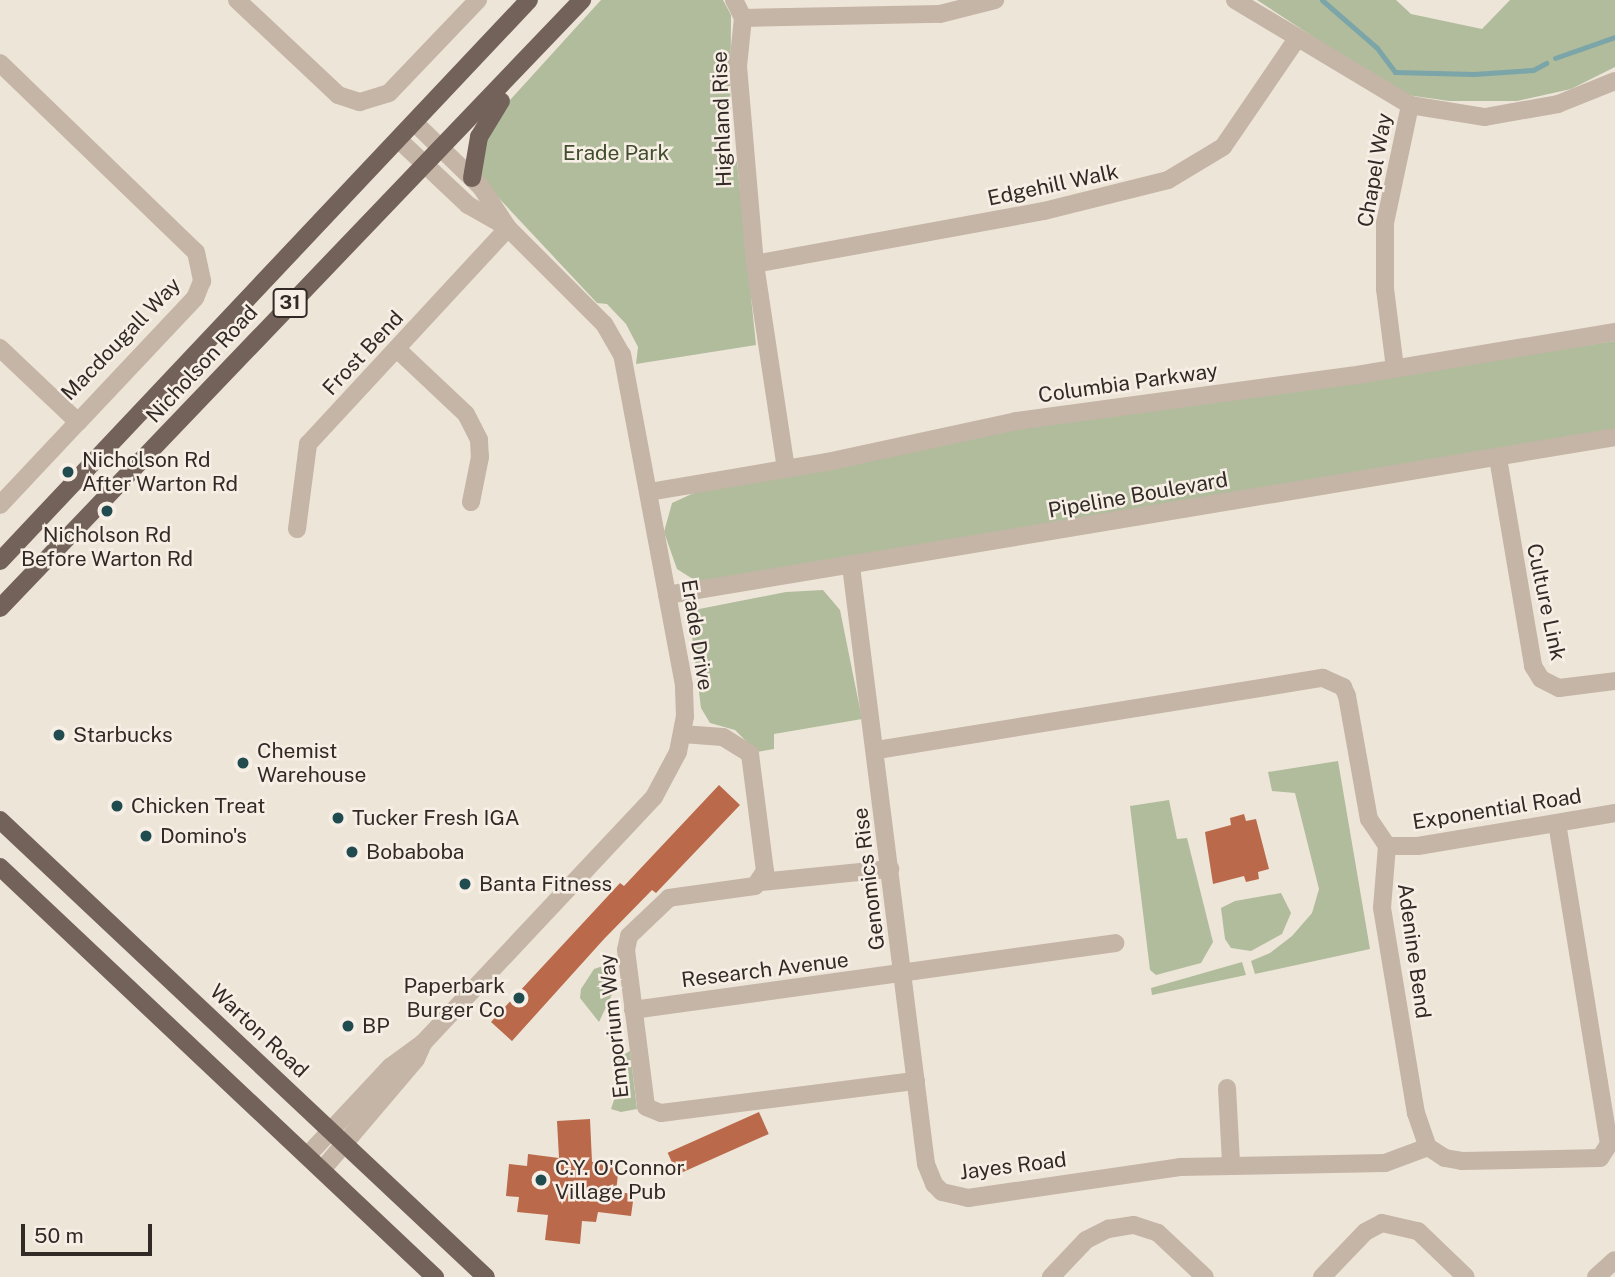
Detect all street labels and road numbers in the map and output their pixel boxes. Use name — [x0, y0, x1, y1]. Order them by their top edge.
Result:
street label: Highland Rise — [707, 51, 737, 187]
street label: Chapel Way — [1353, 111, 1397, 229]
street label: Edgehill Walk — [985, 159, 1121, 211]
street label: Macdougall Way — [56, 272, 186, 406]
road number: 31 — [272, 288, 308, 318]
street label: Nicholson Road — [141, 300, 263, 428]
street label: Frost Bend — [317, 305, 409, 401]
street label: Columbia Parkway — [1037, 358, 1219, 408]
street label: Pipeline Boulevard — [1046, 467, 1230, 523]
street label: Culture Link — [1521, 541, 1571, 663]
street label: Erade Drive — [676, 578, 718, 692]
street label: Exponential Road — [1411, 783, 1583, 835]
street label: Genomics Rise — [848, 806, 890, 952]
street label: Adenine Bend — [1392, 882, 1436, 1020]
street label: Research Avenue — [680, 947, 850, 993]
street label: Emporium Way — [594, 952, 634, 1100]
street label: Warton Road — [205, 979, 313, 1083]
street label: Jayes Road — [958, 1147, 1068, 1185]

